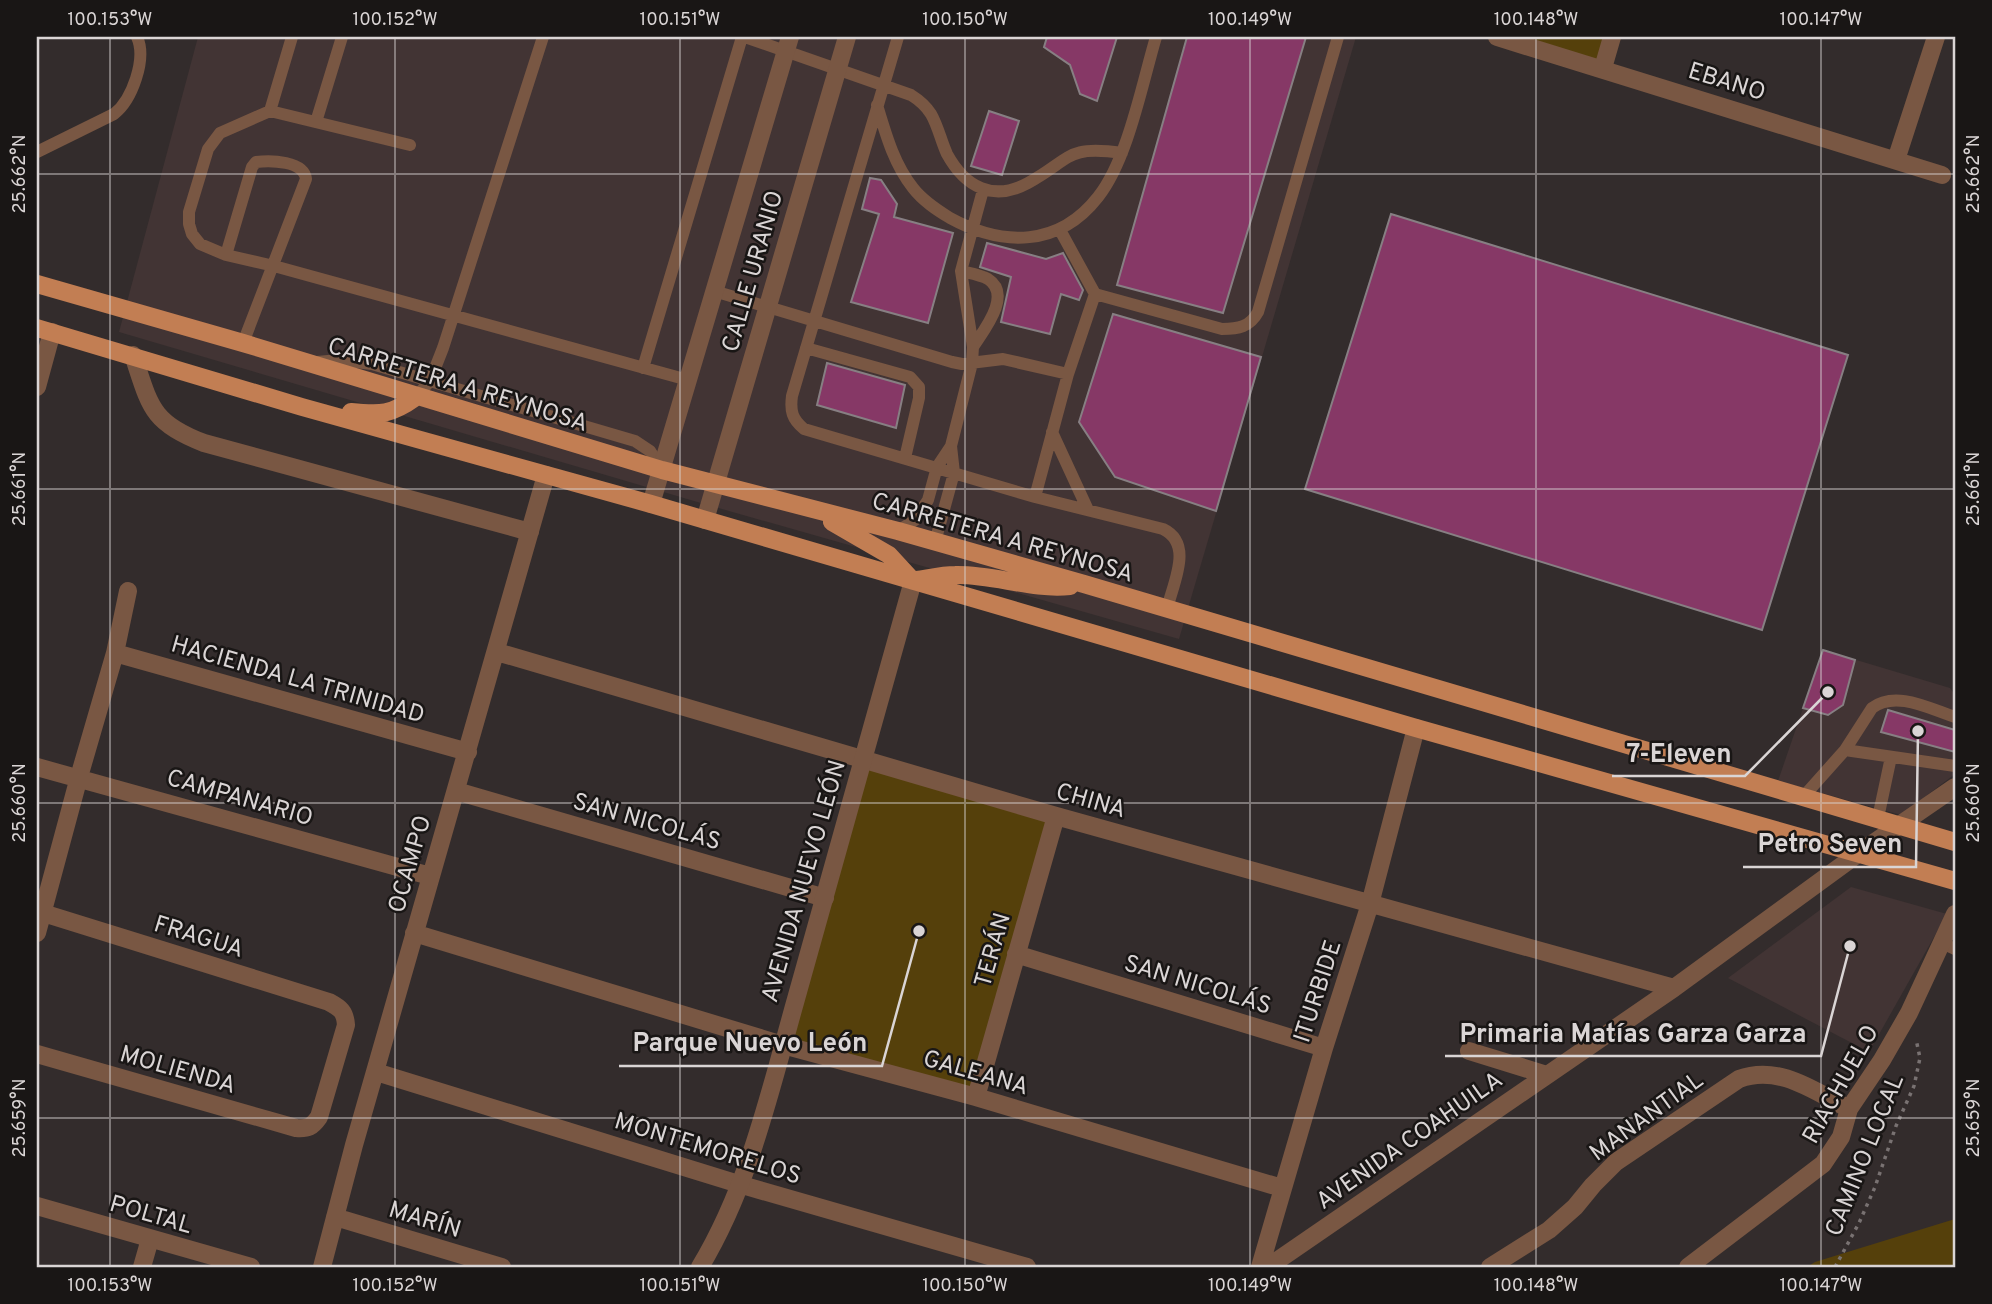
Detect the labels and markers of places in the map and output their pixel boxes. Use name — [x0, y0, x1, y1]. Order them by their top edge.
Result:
callout: 7-Eleven — [1612, 729, 1745, 776]
callout: Petro Seven — [1743, 820, 1916, 867]
callout: Primaria Matías Garza Garza — [1445, 1009, 1821, 1056]
callout: Parque Nuevo León — [619, 1019, 882, 1066]

